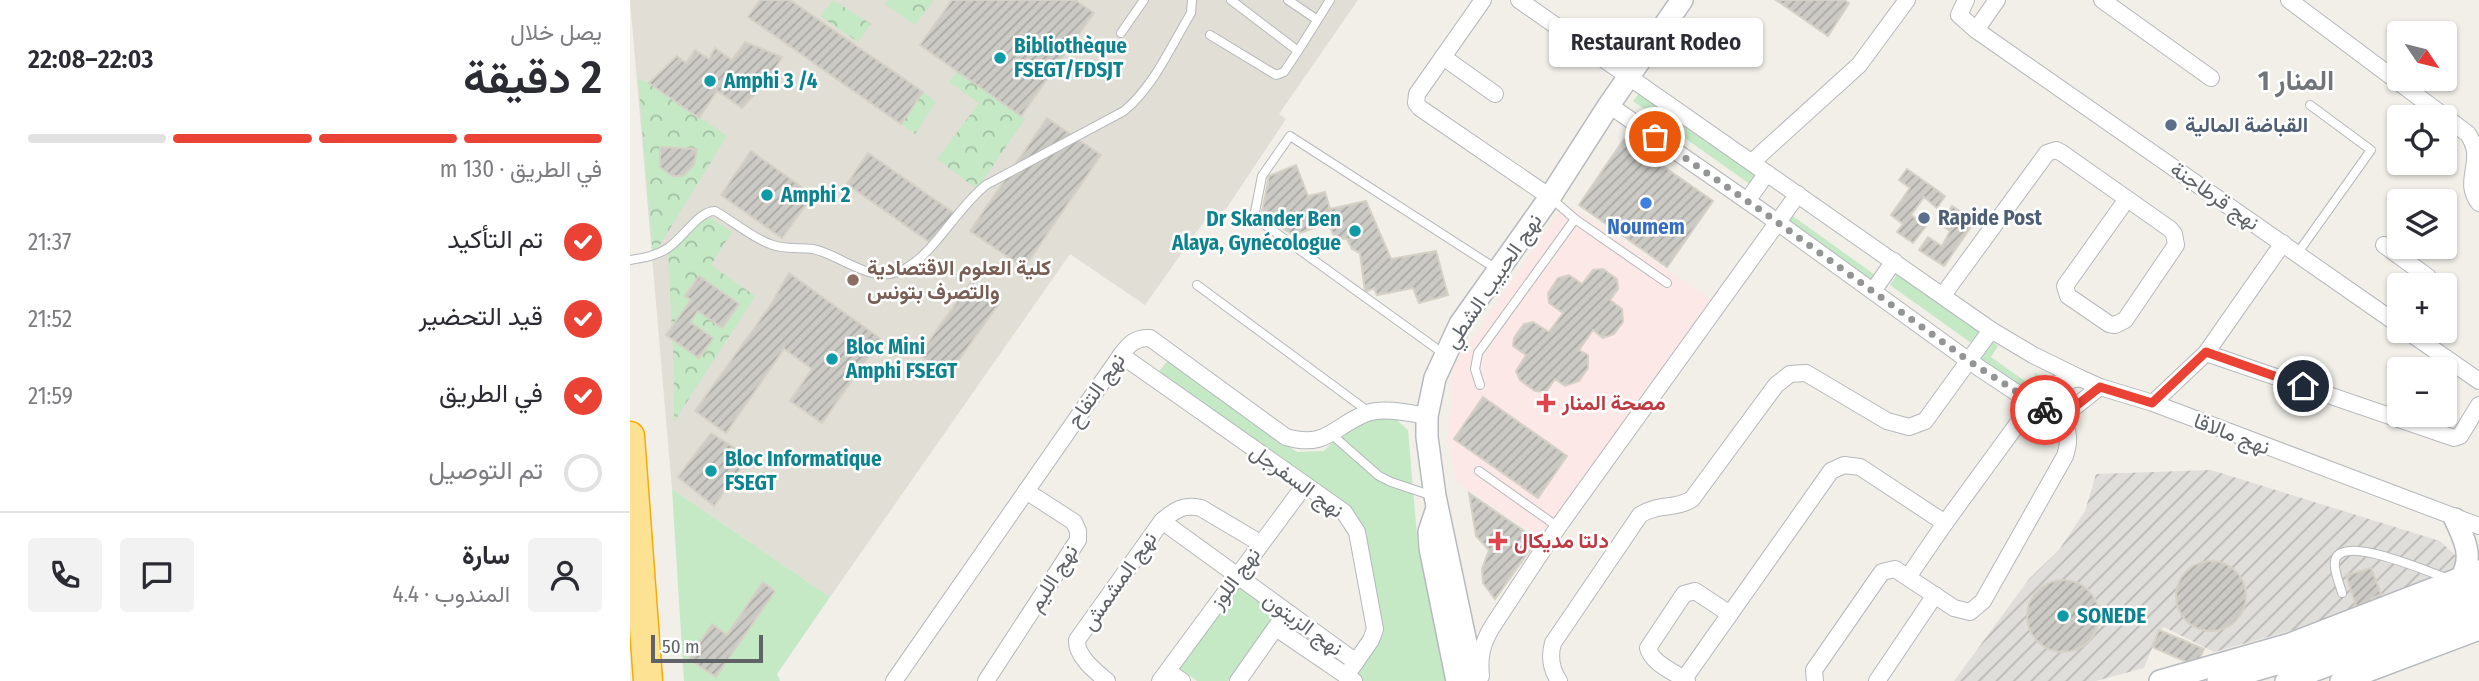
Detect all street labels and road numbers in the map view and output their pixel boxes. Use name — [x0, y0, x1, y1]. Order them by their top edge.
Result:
street label: نهج قرطاجنة — [2165, 156, 2265, 237]
street label: نهج الحبيب الشطي — [1438, 209, 1551, 356]
street label: نهج التفاح — [1061, 348, 1132, 433]
street label: نهج مالاقا — [2190, 408, 2274, 461]
street label: نهج السفرجل — [1244, 438, 1349, 525]
street label: نهج المشمش — [1076, 527, 1163, 636]
street label: نهج الليم — [1022, 540, 1085, 617]
street label: نهج اللوز — [1203, 542, 1267, 615]
street label: نهج الزيتون — [1257, 586, 1348, 663]

